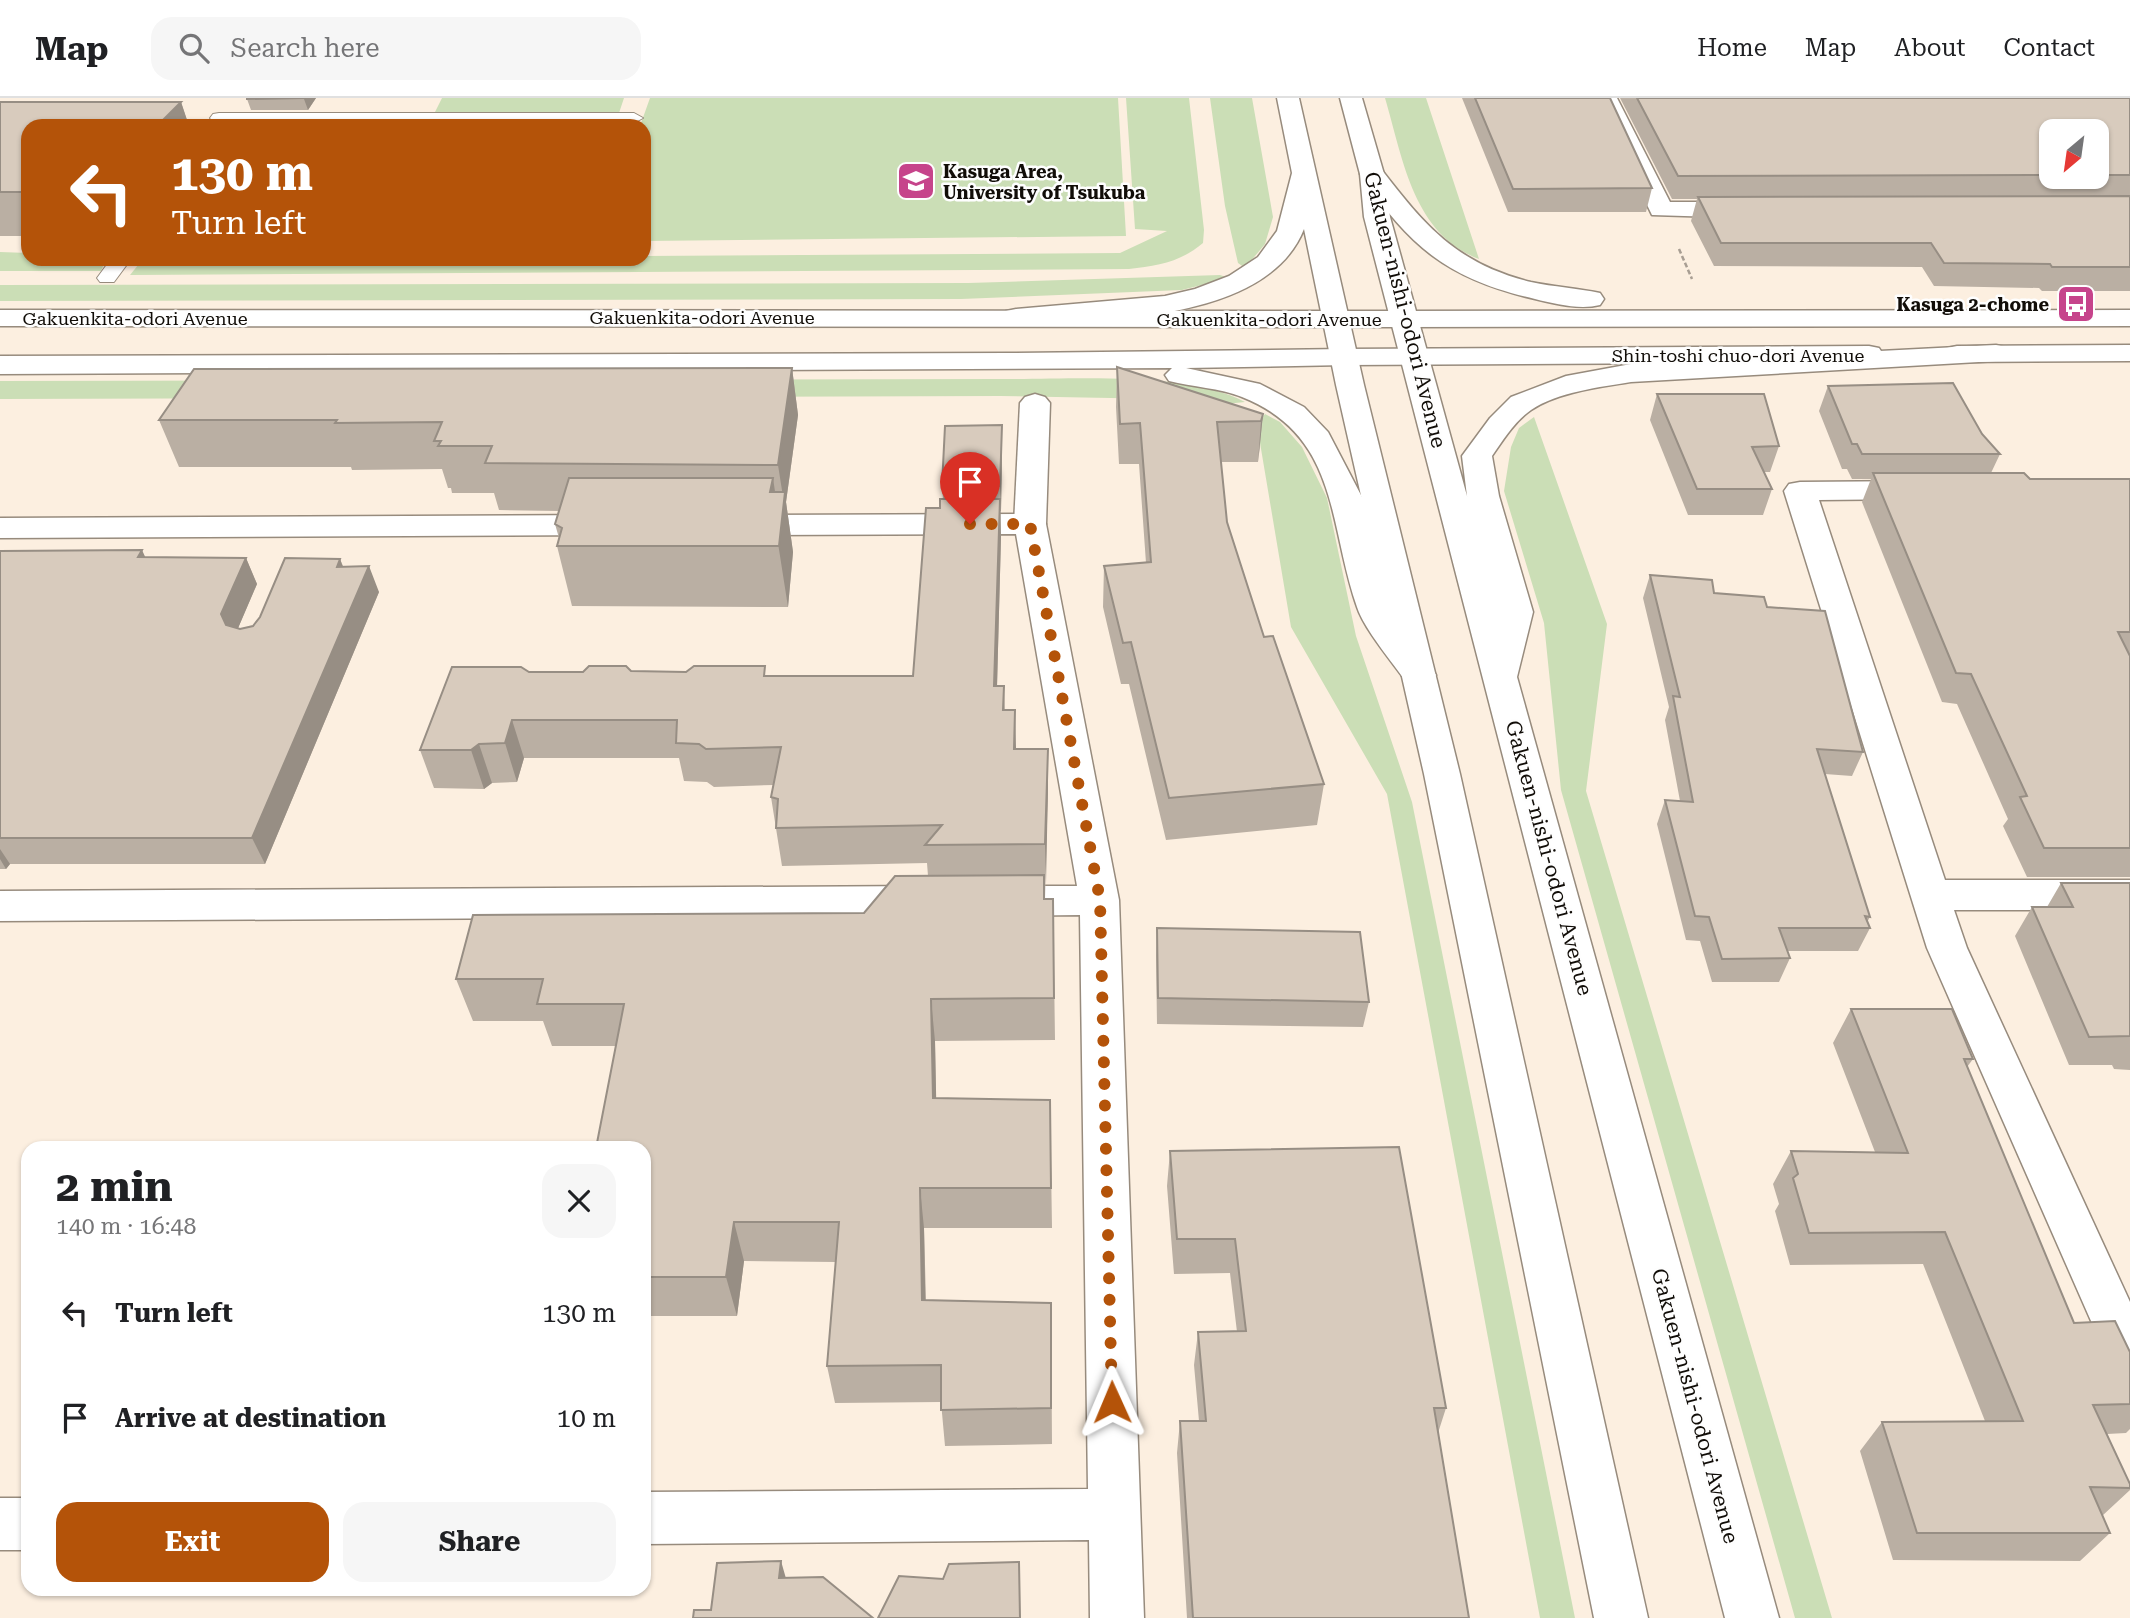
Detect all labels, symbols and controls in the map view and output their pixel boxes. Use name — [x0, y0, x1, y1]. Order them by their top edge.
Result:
search box — [151, 17, 641, 80]
text: Map — [35, 29, 109, 68]
icon: search — [175, 29, 213, 67]
text: Search here — [231, 33, 380, 63]
text: Home — [1697, 34, 1767, 62]
text: Map — [1805, 34, 1856, 62]
text: About — [1894, 34, 1965, 62]
text: Contact — [2003, 34, 2095, 62]
north arrow — [2039, 119, 2109, 189]
map controls — [2039, 119, 2109, 189]
text: 130 m — [171, 145, 313, 202]
icon: left — [56, 147, 147, 238]
school or university icon: Kasuga Area, University of Tsukuba — [895, 160, 937, 202]
place label: Kasuga Area, University of Tsukuba — [943, 161, 1146, 203]
street label: Gakuen-nishi-odori Avenue — [1359, 170, 1451, 450]
text: Turn left — [171, 204, 306, 242]
bus stop icon: Kasuga 2-chome — [2055, 283, 2097, 325]
place label: Kasuga 2-chome — [1896, 294, 2049, 315]
street label: Gakuenkita-odori Avenue — [589, 307, 815, 328]
street label: Gakuenkita-odori Avenue — [22, 308, 248, 329]
street label: Gakuenkita-odori Avenue — [1156, 309, 1382, 330]
street label: Shin-toshi chuo-dori Avenue — [1612, 345, 1864, 366]
pin — [940, 452, 1000, 524]
icon: arrive — [951, 463, 989, 501]
street label: Gakuen-nishi-odori Avenue — [1501, 718, 1597, 998]
text: 2 min — [56, 1162, 173, 1211]
button: close — [542, 1164, 616, 1238]
text: 140 m · 16:48 — [56, 1213, 196, 1240]
street label: Gakuen-nishi-odori Avenue — [1647, 1266, 1743, 1546]
icon: left — [56, 1294, 94, 1332]
text: Turn left — [115, 1298, 233, 1328]
text: 130 m — [542, 1298, 616, 1328]
position arrow — [1075, 1365, 1149, 1439]
icon: arrive — [56, 1399, 94, 1437]
text: Arrive at destination — [115, 1403, 386, 1433]
text: 10 m — [557, 1403, 616, 1433]
button: Exit — [56, 1502, 329, 1582]
button: Share — [343, 1502, 616, 1582]

